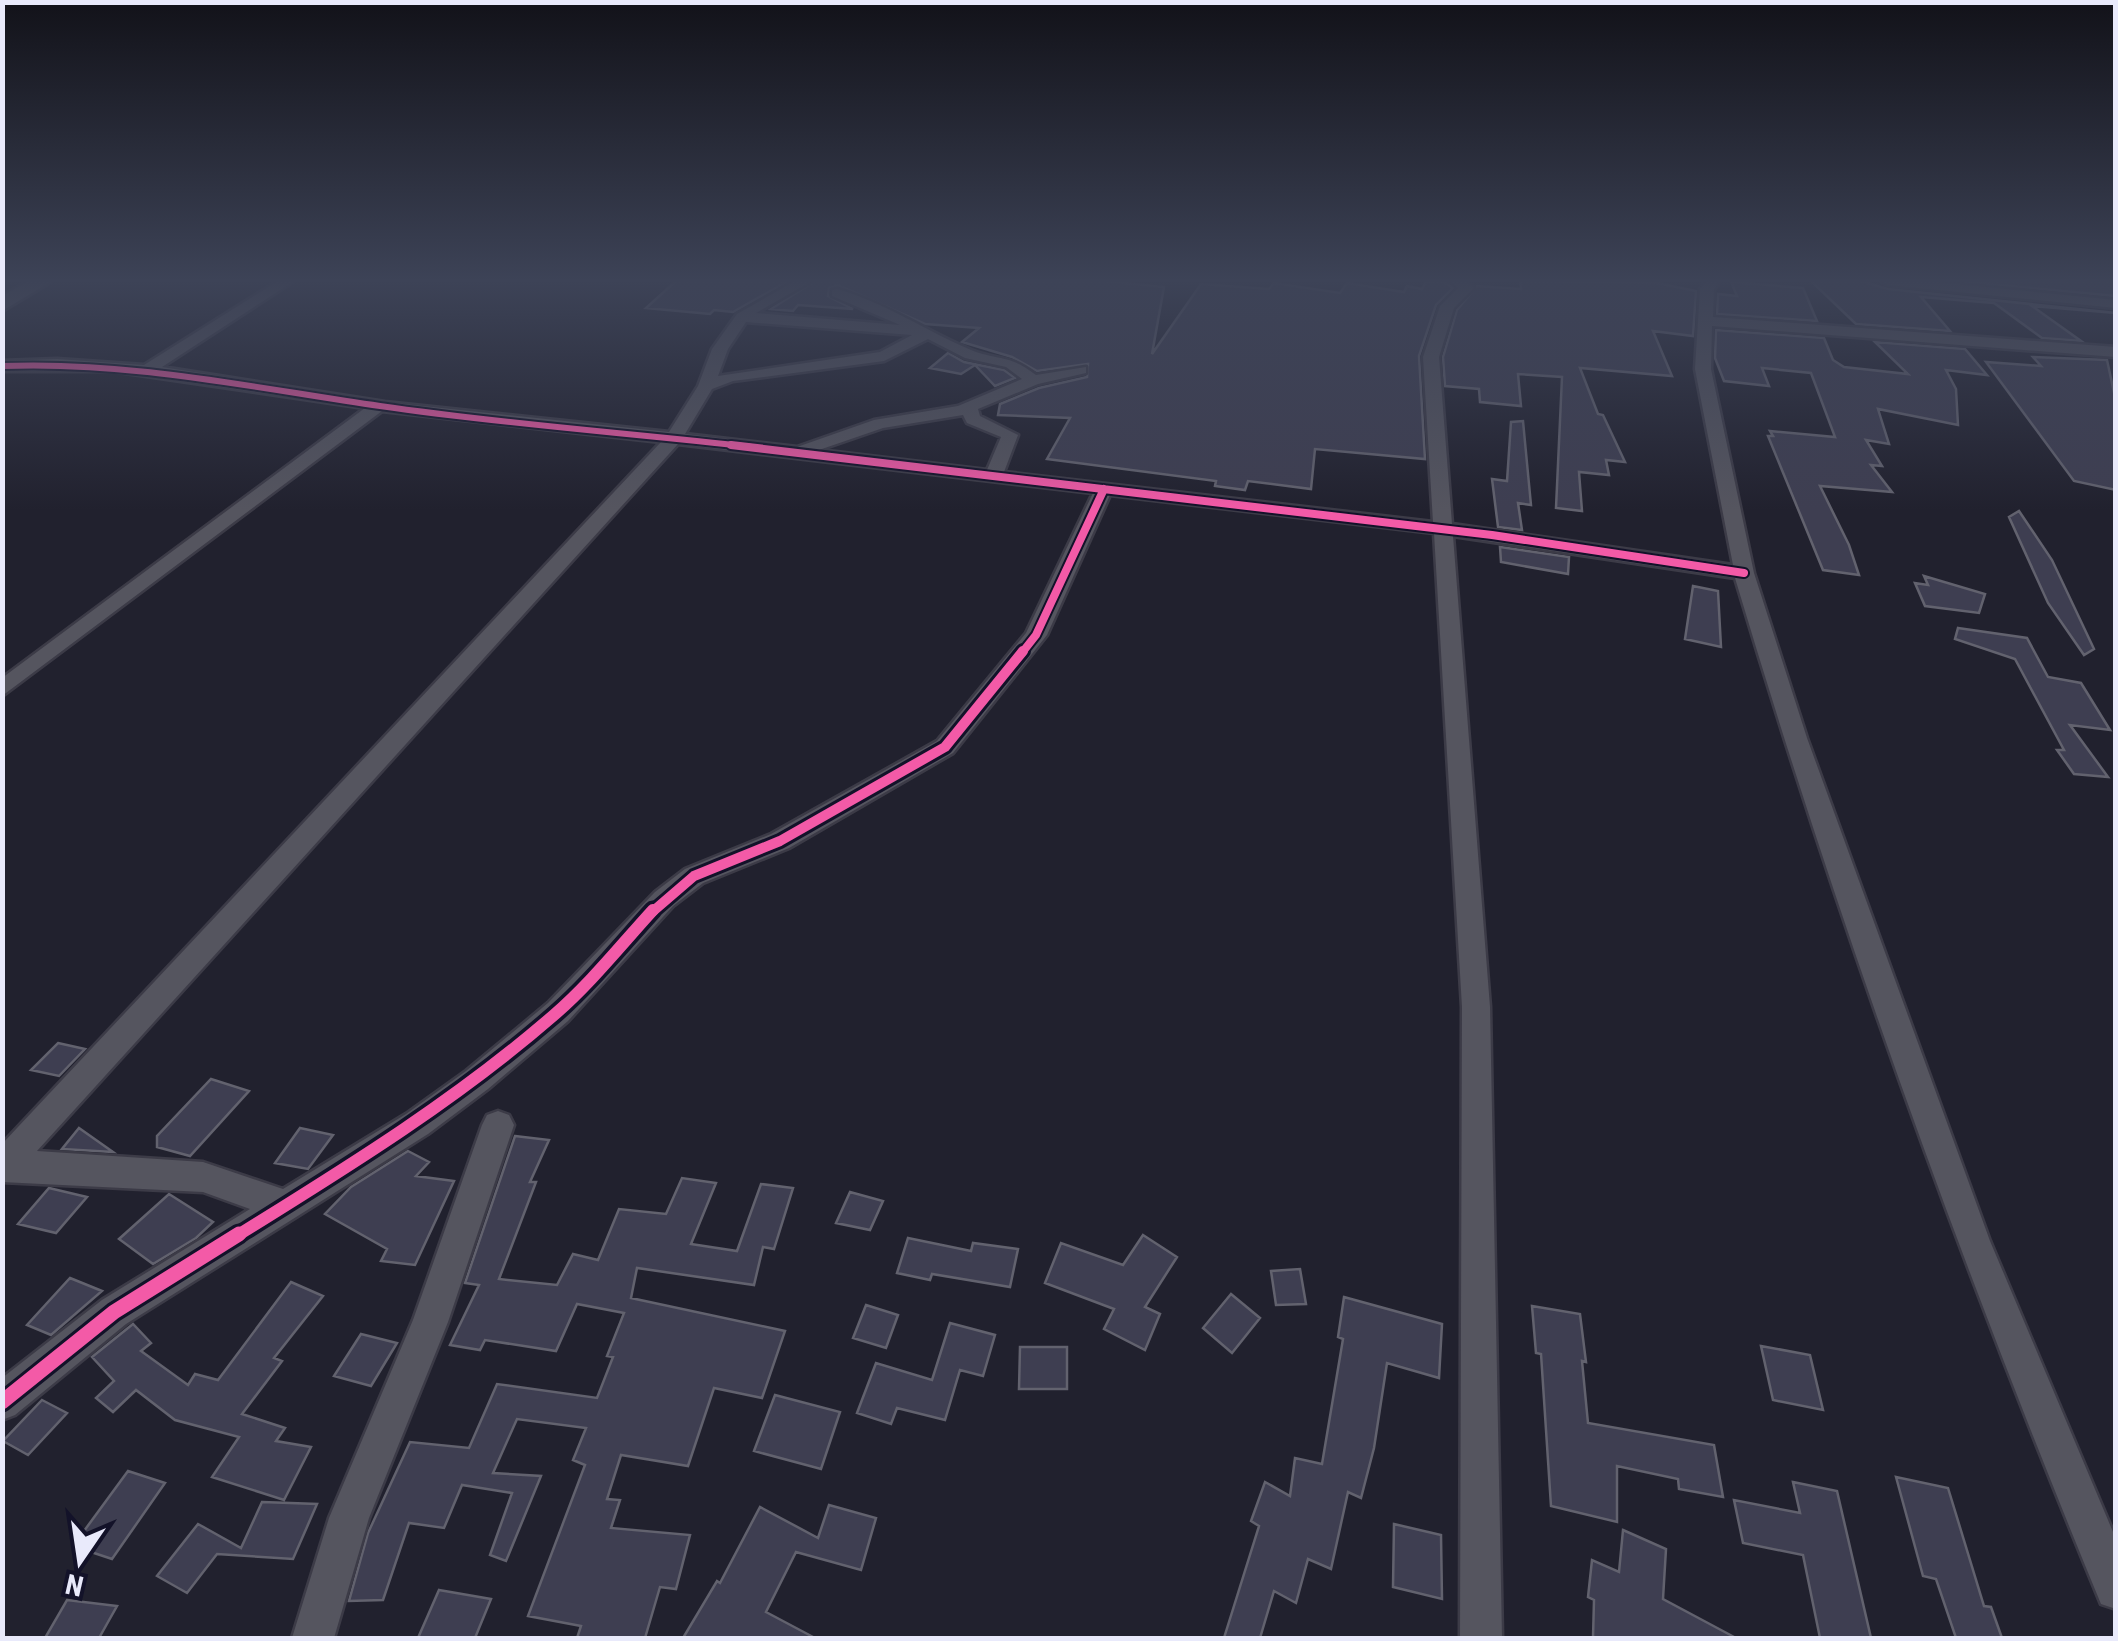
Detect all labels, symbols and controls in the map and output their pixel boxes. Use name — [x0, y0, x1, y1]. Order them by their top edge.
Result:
north arrow — [30, 1511, 130, 1611]
text: N — [62, 1567, 87, 1603]

